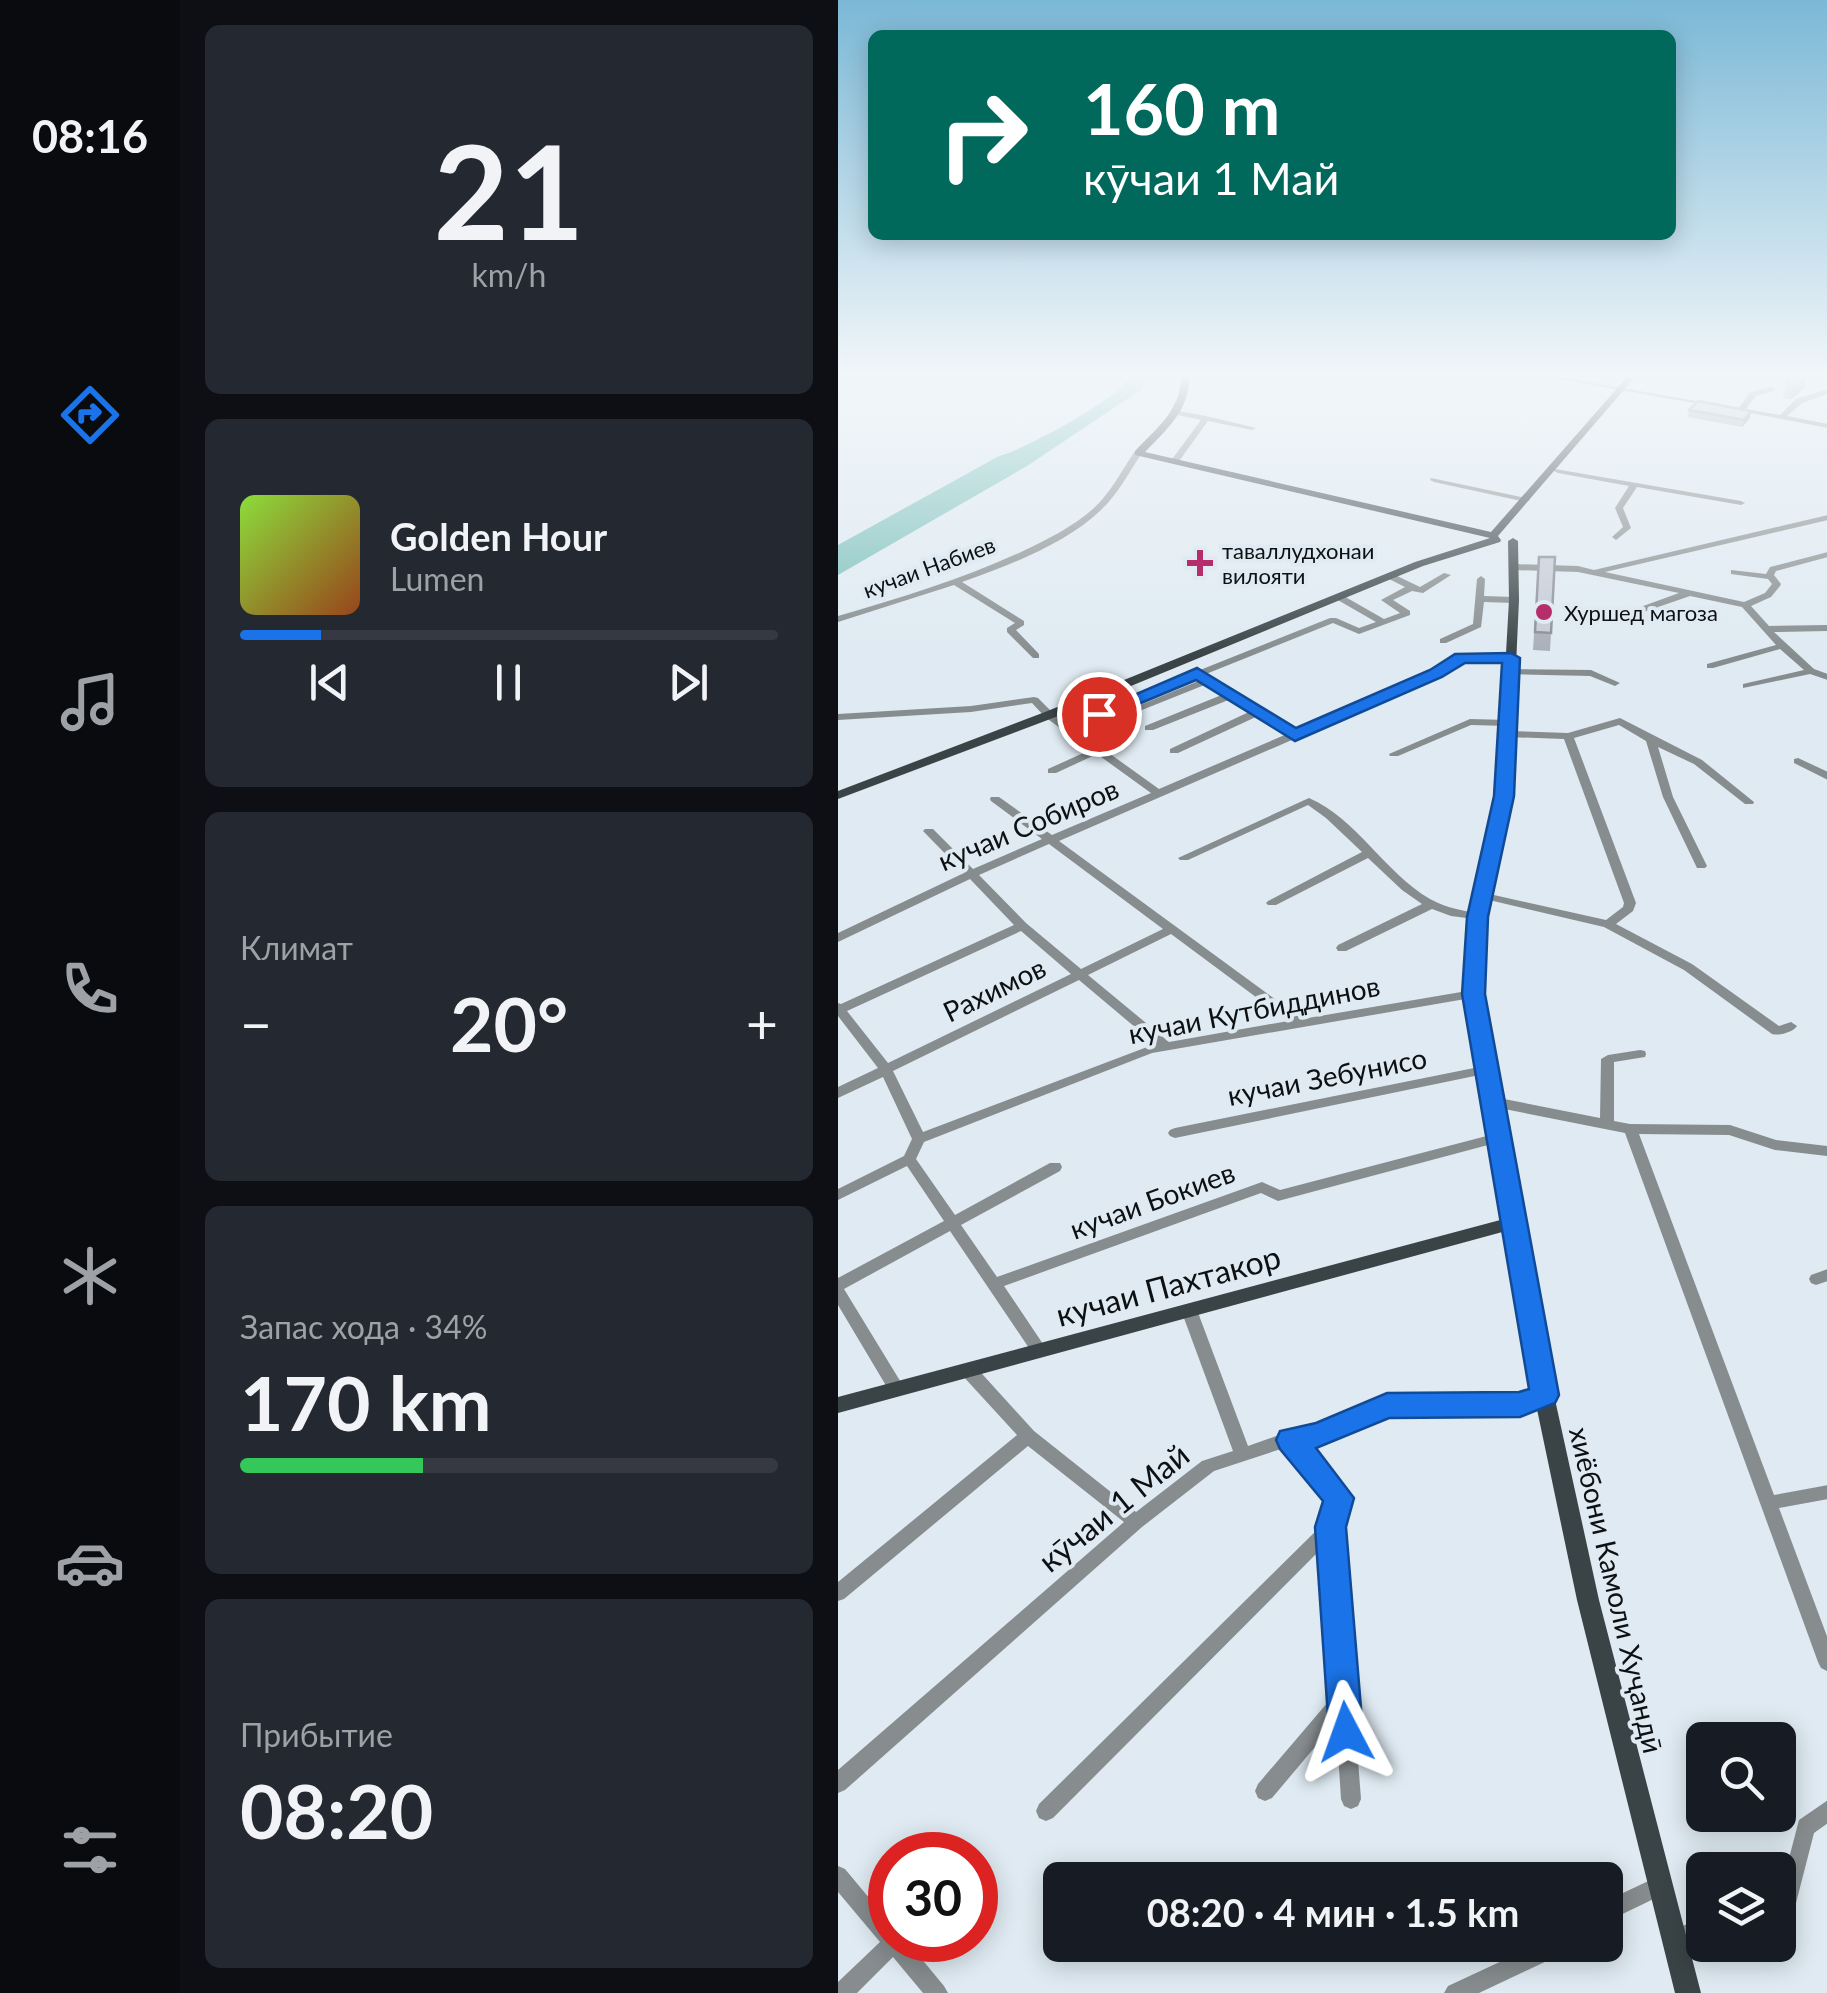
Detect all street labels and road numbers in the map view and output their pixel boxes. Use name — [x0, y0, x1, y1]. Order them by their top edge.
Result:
street label: кучаи Набиев — [859, 531, 999, 603]
street label: кучаи Собиров — [933, 771, 1123, 877]
street label: Рахимов — [937, 950, 1051, 1028]
street label: кучаи Кутбиддинов — [1125, 968, 1383, 1050]
street label: кучаи Зебунисо — [1224, 1040, 1430, 1112]
street label: кучаи Бокиев — [1065, 1154, 1239, 1246]
street label: кучаи Пахтакор — [1051, 1236, 1285, 1334]
street label: хиёбони Камоли Хуҷандӣ — [1563, 1424, 1671, 1756]
street label: кӯчаи 1 Май — [1030, 1434, 1196, 1580]

